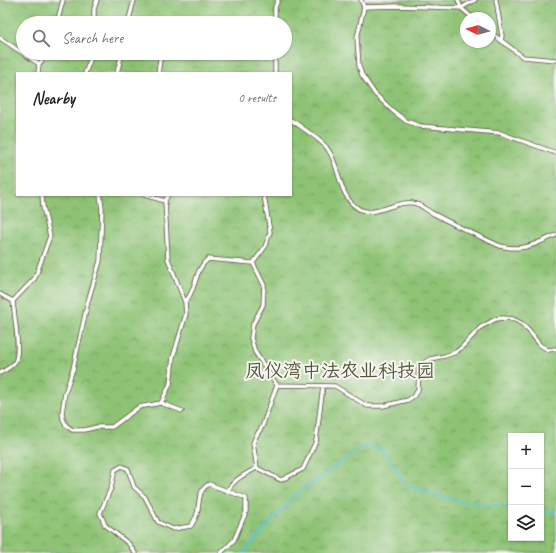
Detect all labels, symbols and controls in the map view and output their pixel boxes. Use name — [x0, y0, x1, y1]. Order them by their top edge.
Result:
north arrow — [460, 12, 496, 48]
search box — [16, 16, 292, 60]
icon: search — [30, 27, 52, 49]
text: Search here — [62, 29, 123, 48]
text: Nearby — [32, 88, 75, 109]
text: 0 results — [238, 90, 276, 106]
park label: 凤仪湾中法农业科技园 — [245, 359, 435, 383]
map controls — [508, 433, 544, 541]
button: + — [508, 433, 544, 469]
button: − — [508, 469, 544, 505]
button: layers — [508, 505, 544, 541]

